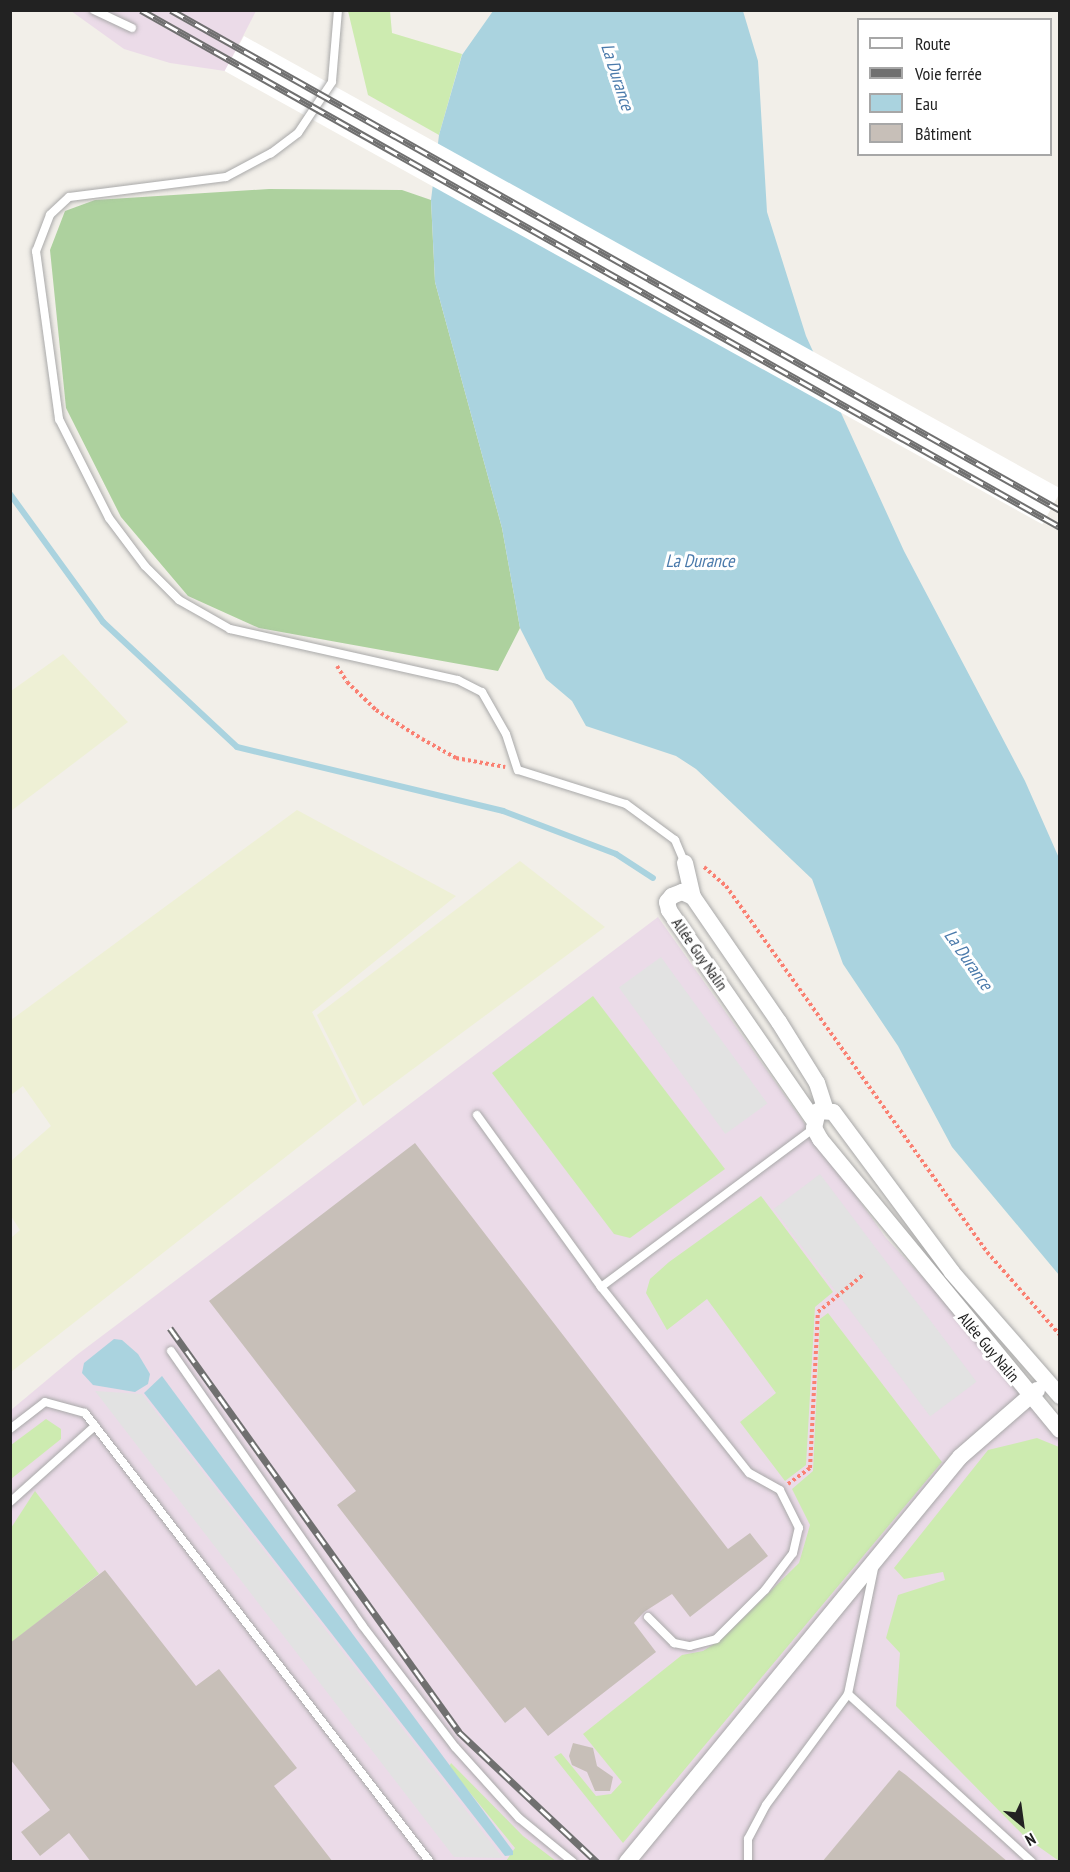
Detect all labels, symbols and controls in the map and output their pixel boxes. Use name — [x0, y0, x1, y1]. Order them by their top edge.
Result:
legend — [857, 18, 1052, 156]
text: Route — [915, 32, 951, 55]
water label: La Durance — [596, 41, 638, 113]
text: Voie ferrée — [915, 62, 982, 85]
text: Eau — [915, 92, 938, 115]
text: Bâtiment — [915, 122, 972, 145]
water label: La Durance — [665, 550, 735, 572]
street label: Allée Guy Nalin — [668, 914, 732, 994]
water label: La Durance — [939, 926, 997, 994]
street label: Allée Guy Nalin — [954, 1308, 1024, 1386]
north arrow — [992, 1794, 1052, 1854]
text: N — [1022, 1829, 1039, 1851]

